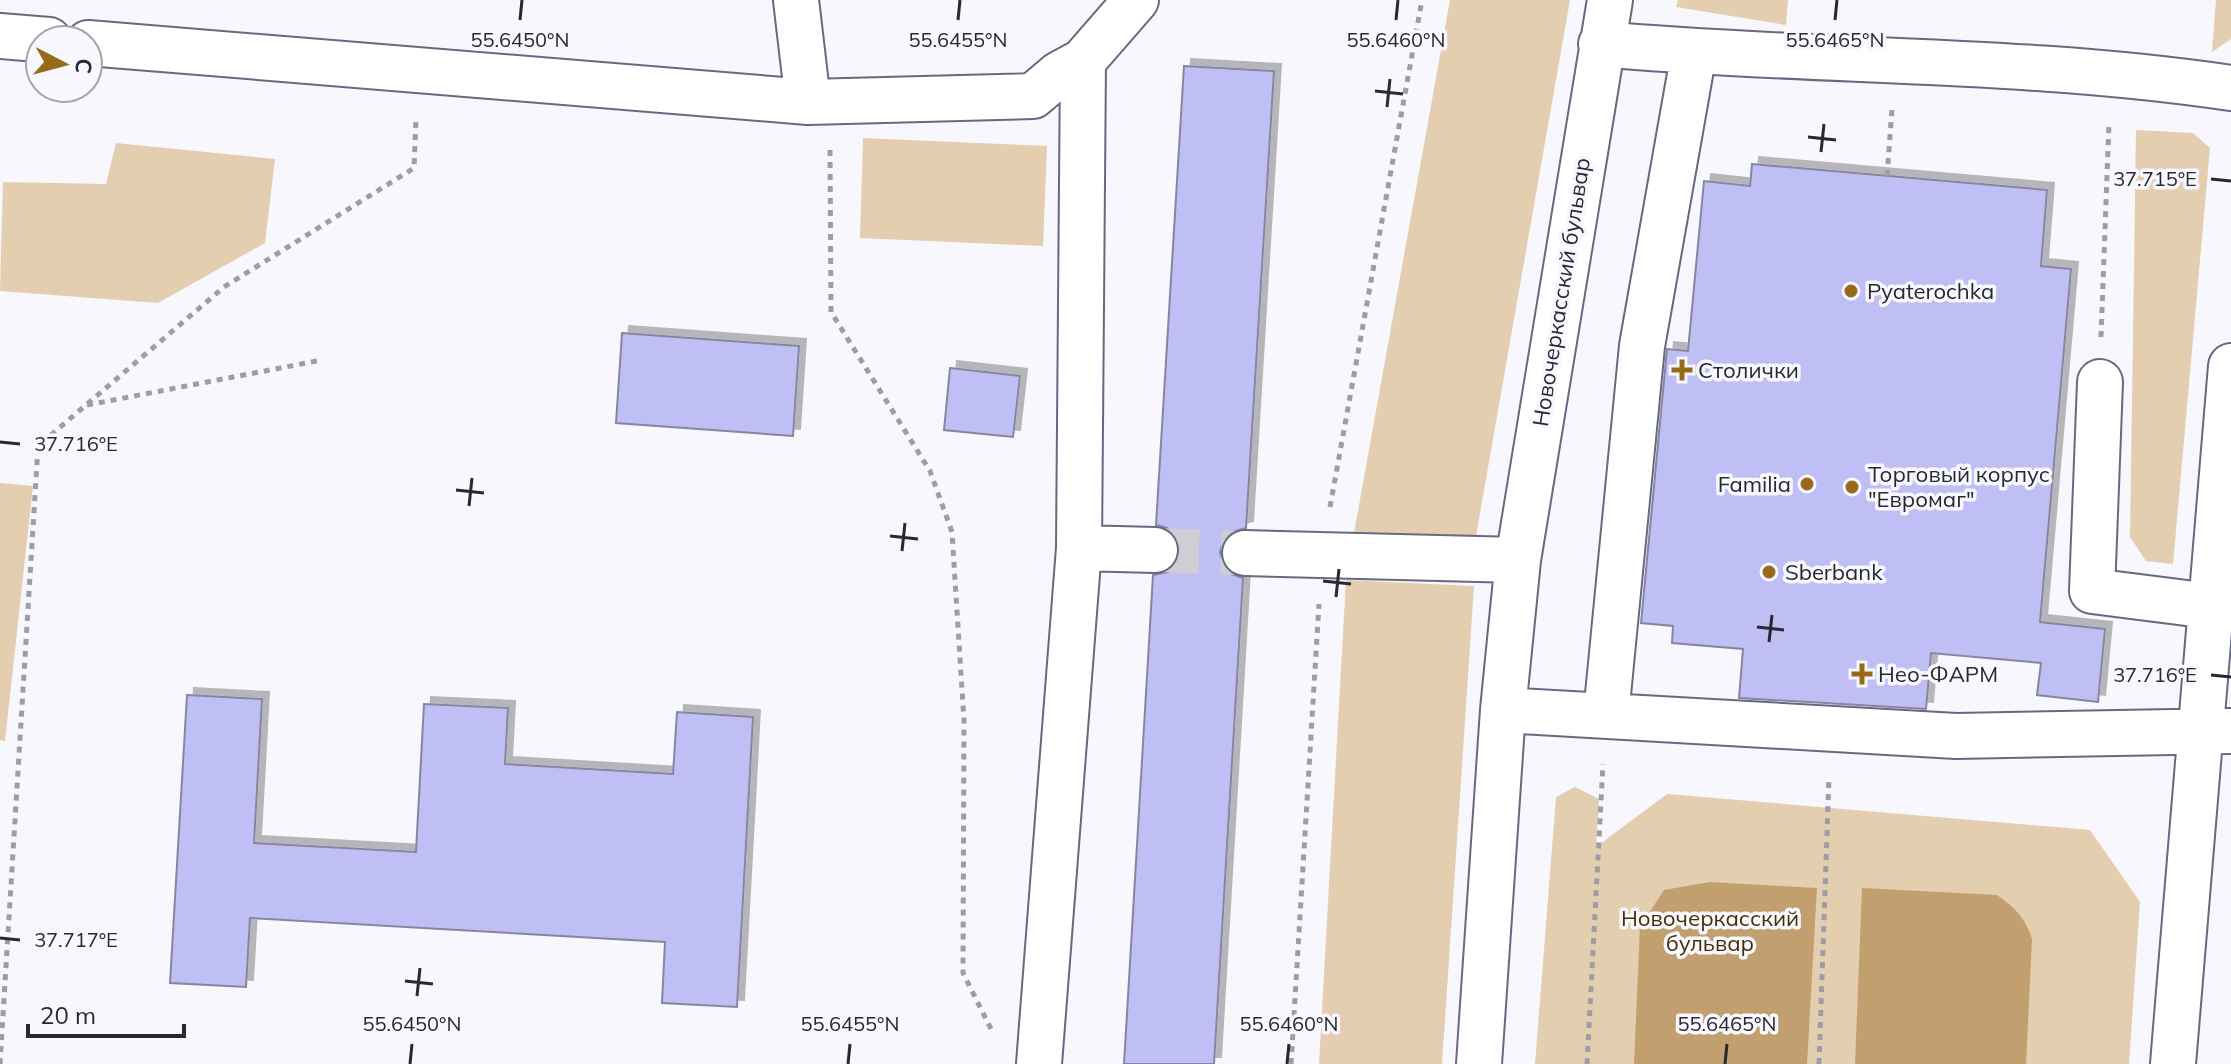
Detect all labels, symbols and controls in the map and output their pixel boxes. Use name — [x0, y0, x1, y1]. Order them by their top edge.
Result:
north arrow — [24, 24, 104, 104]
text: 55.6450°N — [471, 27, 569, 52]
text: 55.6455°N — [909, 27, 1007, 52]
text: 55.6460°N — [1347, 27, 1445, 52]
text: 55.6465°N — [1786, 27, 1884, 52]
text: С — [69, 57, 99, 75]
street label: Новочеркасский бульвар — [1526, 156, 1596, 428]
text: 37.715°E — [2113, 166, 2197, 191]
place label: Pyaterochka — [1867, 277, 1994, 305]
marker: Pyaterochka — [1842, 282, 1860, 300]
place label: Столички — [1698, 356, 1799, 384]
marker: Столички — [1673, 361, 1691, 379]
text: 37.716°E — [34, 431, 118, 456]
place label: Торговый корпус "Евромаг" — [1868, 460, 2050, 513]
place label: Familia — [1718, 470, 1791, 498]
marker: Familia — [1798, 475, 1816, 493]
marker: Торговый корпус "Евромаг" — [1843, 478, 1861, 496]
place label: Sberbank — [1785, 558, 1883, 586]
marker: Sberbank — [1760, 563, 1778, 581]
place label: Нео-ФАРМ — [1878, 660, 1998, 688]
text: 37.716°E — [2113, 662, 2197, 687]
marker: Нео-ФАРМ — [1853, 665, 1871, 683]
park label: Новочеркасский бульвар — [1621, 904, 1799, 957]
text: 37.717°E — [34, 927, 118, 952]
scale bar — [28, 988, 184, 1038]
text: 20 m — [40, 1000, 96, 1030]
text: 55.6450°N — [363, 1011, 461, 1036]
text: 55.6455°N — [801, 1011, 899, 1036]
text: 55.6460°N — [1240, 1011, 1338, 1036]
text: 55.6465°N — [1678, 1011, 1776, 1036]

